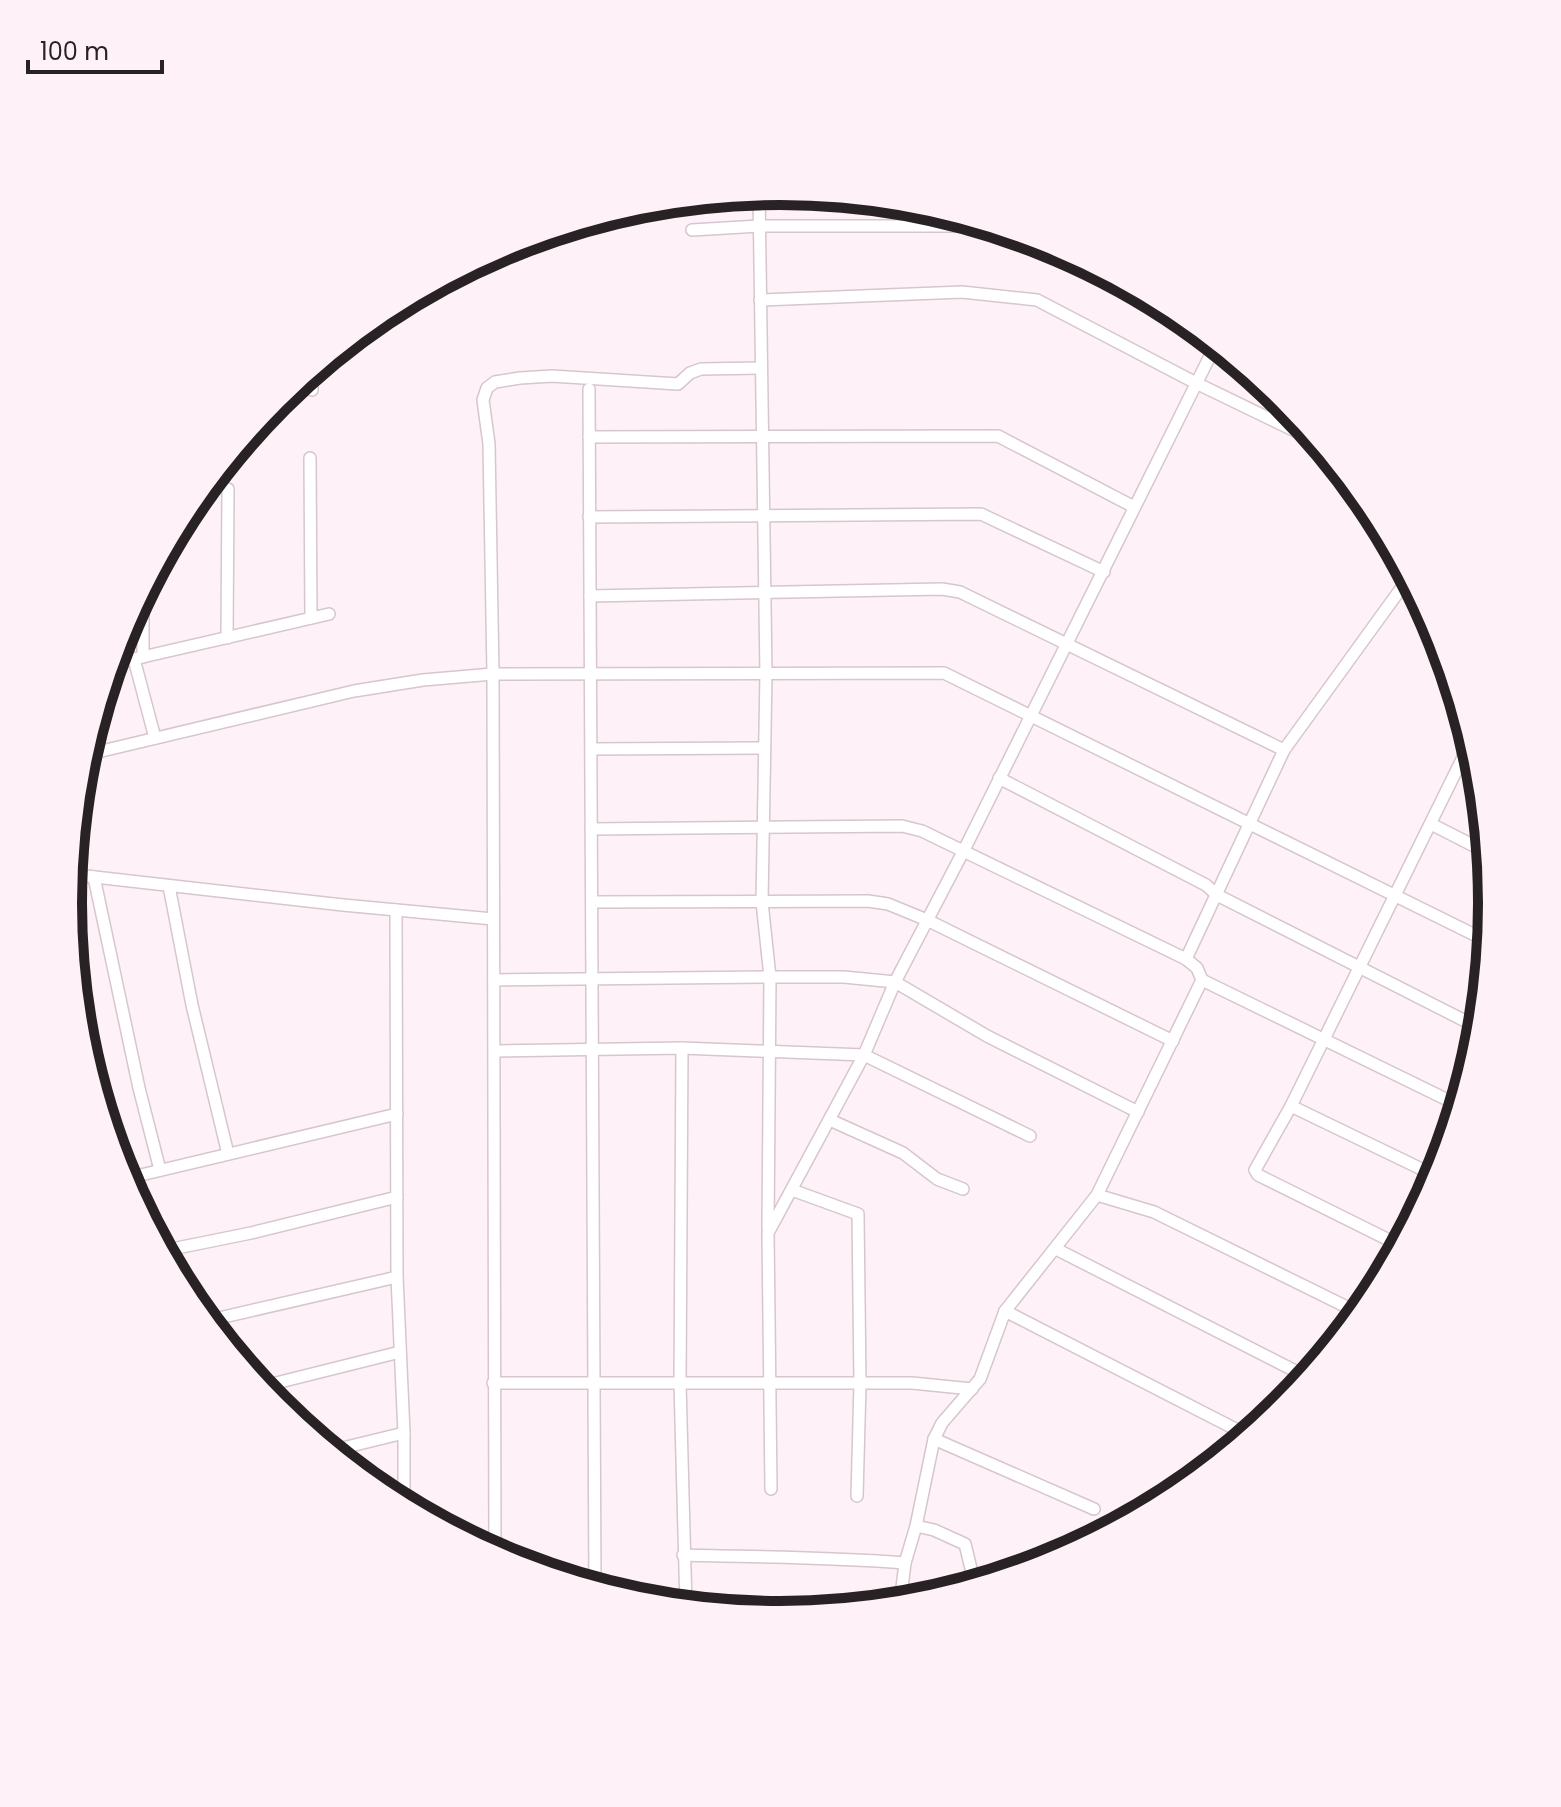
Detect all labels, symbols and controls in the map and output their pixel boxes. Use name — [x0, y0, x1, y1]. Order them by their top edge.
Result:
scale bar — [28, 24, 162, 74]
text: 100 m — [40, 35, 109, 68]

